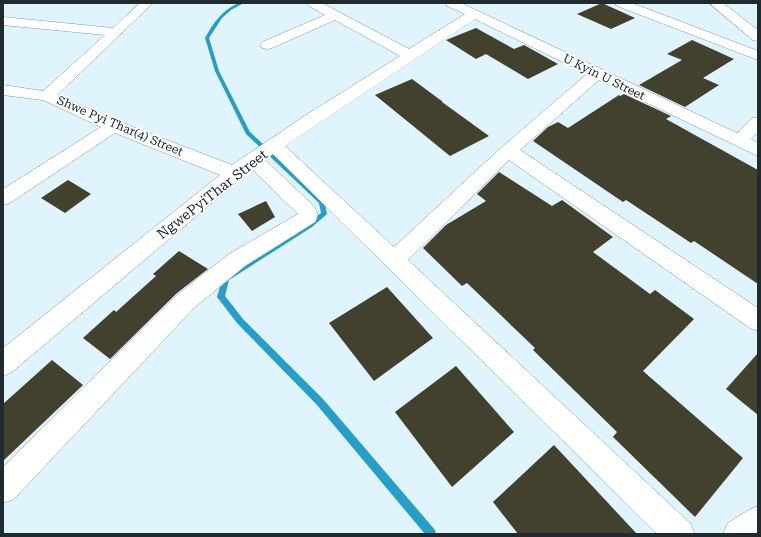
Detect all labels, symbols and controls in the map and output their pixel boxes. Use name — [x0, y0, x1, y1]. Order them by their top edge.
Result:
street label: U Kyin U Street — [561, 51, 648, 103]
street label: Shwe Pyi Thar(4) Street — [55, 93, 186, 159]
street label: NgwePyiThar Street — [154, 146, 270, 242]

